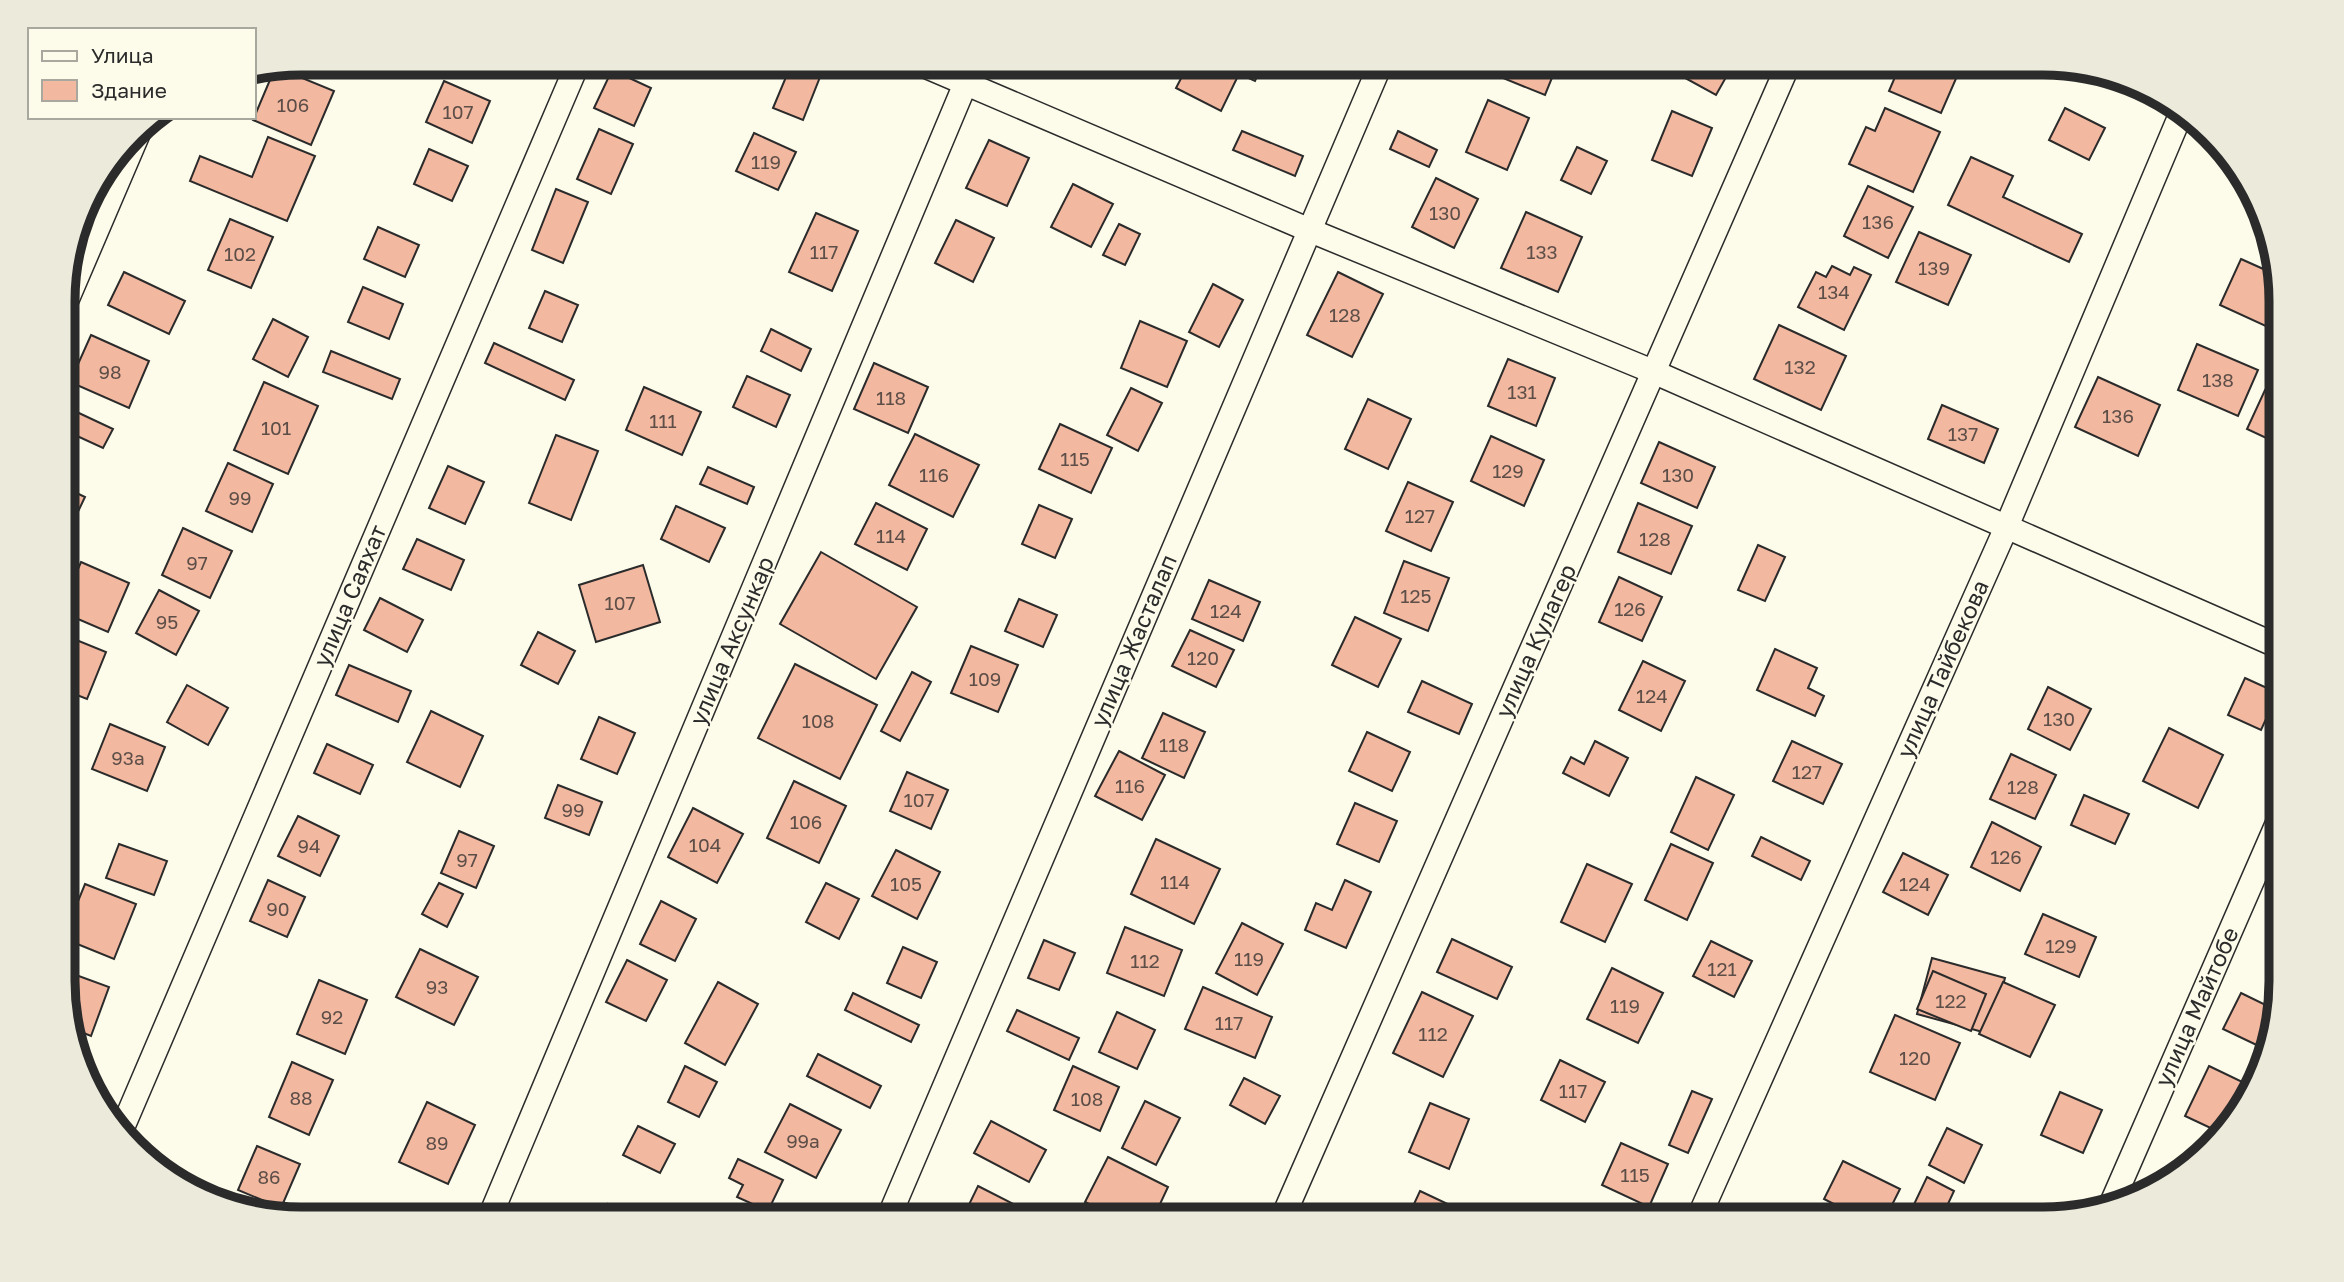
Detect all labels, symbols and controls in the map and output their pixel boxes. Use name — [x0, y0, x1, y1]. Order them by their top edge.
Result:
legend — [28, 28, 256, 119]
text: Улица — [91, 42, 154, 68]
text: Здание — [91, 77, 167, 103]
house number: 106 — [277, 93, 309, 116]
house number: 107 — [442, 100, 474, 123]
house number: 119 — [751, 150, 781, 173]
house number: 130 — [1429, 201, 1461, 224]
house number: 136 — [1862, 210, 1894, 233]
house number: 117 — [810, 240, 838, 263]
house number: 133 — [1526, 240, 1558, 263]
house number: 102 — [224, 242, 256, 265]
house number: 139 — [1918, 256, 1950, 279]
house number: 134 — [1818, 280, 1850, 303]
house number: 128 — [1329, 303, 1361, 326]
house number: 132 — [1784, 355, 1816, 378]
house number: 98 — [98, 360, 122, 383]
house number: 138 — [2202, 368, 2234, 391]
house number: 131 — [1507, 380, 1537, 403]
house number: 118 — [876, 386, 906, 409]
house number: 136 — [2102, 404, 2134, 427]
house number: 111 — [649, 409, 677, 432]
house number: 101 — [261, 416, 291, 439]
house number: 137 — [1948, 422, 1978, 445]
house number: 115 — [1060, 447, 1090, 470]
house number: 129 — [1492, 459, 1524, 482]
house number: 116 — [919, 463, 949, 486]
house number: 130 — [1662, 463, 1694, 486]
house number: 99 — [229, 486, 252, 509]
house number: 127 — [1405, 504, 1435, 527]
street label: улица Саяхат — [307, 520, 392, 671]
house number: 114 — [876, 524, 906, 547]
house number: 128 — [1639, 527, 1671, 550]
street label: улица Жасталап — [1084, 550, 1182, 731]
house number: 97 — [186, 551, 208, 574]
street label: улица Аксункар — [683, 552, 779, 729]
street label: улица Кулагер — [1489, 560, 1581, 722]
street label: улица Тайбекова — [1890, 575, 1994, 762]
house number: 125 — [1400, 584, 1432, 607]
house number: 107 — [604, 591, 636, 614]
house number: 126 — [1614, 597, 1646, 620]
house number: 124 — [1210, 599, 1242, 622]
house number: 95 — [156, 610, 178, 633]
house number: 120 — [1187, 646, 1219, 669]
house number: 109 — [969, 667, 1001, 690]
house number: 124 — [1636, 684, 1668, 707]
house number: 130 — [2043, 707, 2075, 730]
house number: 108 — [802, 709, 834, 732]
house number: 118 — [1159, 733, 1189, 756]
house number: 93а — [111, 746, 145, 769]
house number: 127 — [1792, 760, 1822, 783]
house number: 116 — [1115, 774, 1145, 797]
house number: 128 — [2007, 775, 2039, 798]
house number: 107 — [903, 788, 935, 811]
house number: 99 — [562, 798, 585, 821]
house number: 106 — [790, 810, 822, 833]
house number: 104 — [689, 833, 721, 856]
house number: 94 — [297, 834, 321, 857]
house number: 126 — [1990, 845, 2022, 868]
house number: 97 — [456, 848, 478, 871]
house number: 114 — [1160, 870, 1190, 893]
house number: 105 — [890, 872, 922, 895]
house number: 124 — [1899, 872, 1931, 895]
house number: 90 — [266, 897, 290, 920]
street label: улица Майтобе — [2148, 922, 2244, 1091]
house number: 129 — [2045, 934, 2077, 957]
house number: 119 — [1234, 947, 1264, 970]
house number: 112 — [1130, 949, 1160, 972]
house number: 121 — [1707, 957, 1737, 980]
house number: 93 — [426, 975, 448, 998]
house number: 122 — [1935, 989, 1967, 1012]
house number: 119 — [1610, 994, 1640, 1017]
house number: 92 — [321, 1005, 343, 1028]
house number: 117 — [1215, 1011, 1243, 1034]
house number: 112 — [1418, 1022, 1448, 1045]
house number: 120 — [1899, 1046, 1931, 1069]
house number: 117 — [1559, 1079, 1587, 1102]
house number: 88 — [289, 1086, 313, 1109]
house number: 108 — [1071, 1087, 1103, 1110]
house number: 99а — [786, 1129, 820, 1152]
house number: 89 — [425, 1131, 449, 1154]
house number: 115 — [1620, 1163, 1650, 1186]
house number: 86 — [257, 1165, 281, 1188]

